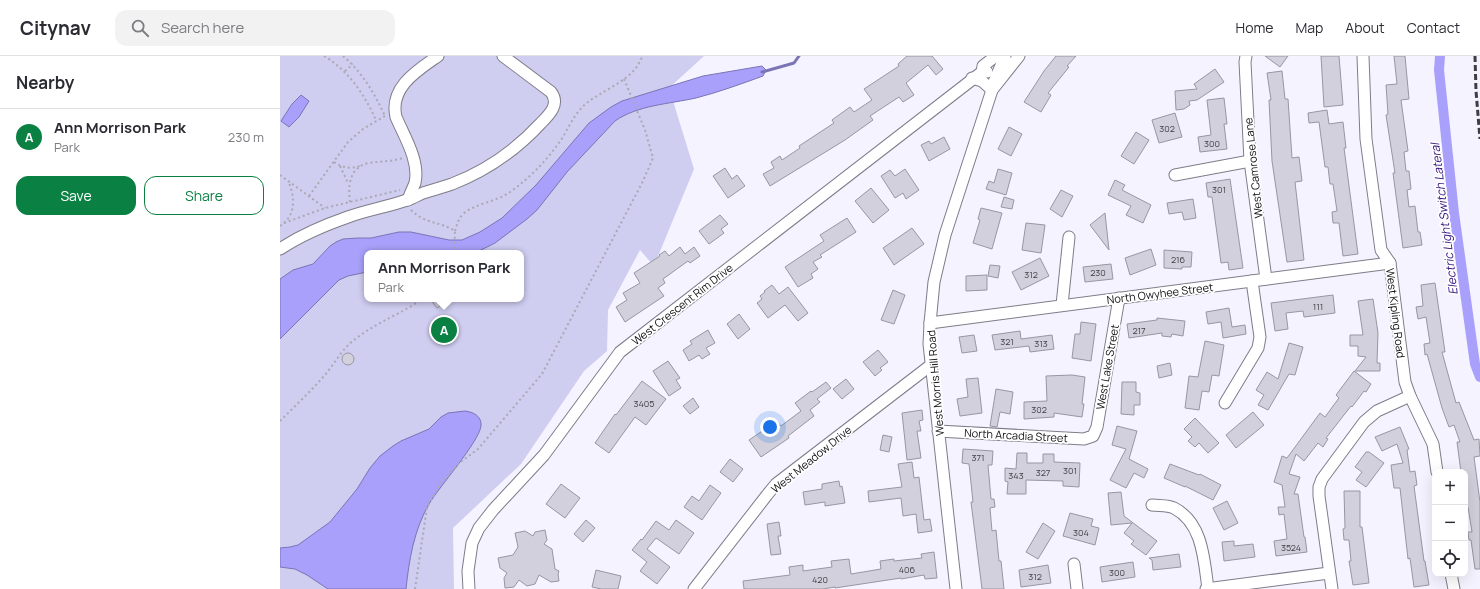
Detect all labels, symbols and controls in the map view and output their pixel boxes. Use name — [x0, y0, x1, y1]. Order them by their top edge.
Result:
search box — [115, 10, 395, 46]
text: Citynav — [20, 15, 91, 41]
icon: search — [129, 17, 151, 39]
text: Search here — [161, 17, 244, 38]
text: Home — [1236, 18, 1273, 37]
text: Map — [1295, 18, 1323, 37]
text: About — [1345, 18, 1385, 37]
text: Contact — [1407, 18, 1460, 37]
text: Nearby — [16, 71, 74, 94]
street label: West Camrose Lane — [1240, 116, 1266, 219]
text: Ann Morrison Park — [54, 117, 186, 138]
house number: 302 — [1159, 122, 1175, 135]
text: A — [25, 128, 33, 146]
text: 230 m — [228, 128, 264, 146]
house number: 300 — [1204, 137, 1220, 150]
text: Park — [54, 138, 80, 156]
water label: Electric Light Switch Lateral — [1426, 140, 1462, 296]
button: Save — [16, 176, 136, 215]
button: Share — [144, 176, 264, 215]
house number: 301 — [1212, 183, 1226, 196]
popup — [364, 250, 524, 302]
house number: 216 — [1171, 253, 1186, 266]
text: Ann Morrison Park — [378, 257, 510, 278]
street label: West Crescent Rim Drive — [628, 259, 736, 348]
house number: 230 — [1090, 266, 1106, 279]
street label: West Kipling Road — [1383, 267, 1409, 359]
house number: 312 — [1024, 268, 1038, 281]
text: Park — [378, 278, 404, 296]
street label: North Owyhee Street — [1106, 279, 1214, 307]
house number: 111 — [1313, 300, 1323, 313]
pin: A — [431, 315, 457, 345]
street label: West Lake Street — [1092, 323, 1122, 411]
house number: 217 — [1132, 324, 1146, 337]
street label: West Morris Hill Road — [923, 329, 947, 437]
house number: 321 — [1000, 335, 1014, 348]
house number: 313 — [1034, 337, 1048, 350]
house number: 3405 — [634, 397, 654, 410]
house number: 302 — [1031, 403, 1047, 416]
your location — [760, 417, 780, 437]
street label: West Meadow Drive — [768, 422, 855, 496]
street label: North Arcadia Street — [964, 425, 1068, 445]
house number: 371 — [971, 451, 985, 464]
house number: 301 — [1063, 464, 1077, 477]
house number: 327 — [1036, 466, 1051, 479]
house number: 343 — [1008, 469, 1024, 482]
map controls — [1432, 469, 1468, 577]
button: + — [1432, 469, 1468, 505]
button: − — [1432, 505, 1468, 541]
house number: 304 — [1073, 526, 1089, 539]
house number: 3524 — [1281, 541, 1301, 554]
button: locate — [1432, 541, 1468, 577]
house number: 406 — [899, 563, 916, 576]
house number: 300 — [1109, 566, 1125, 579]
house number: 312 — [1028, 570, 1042, 583]
house number: 420 — [812, 573, 828, 586]

